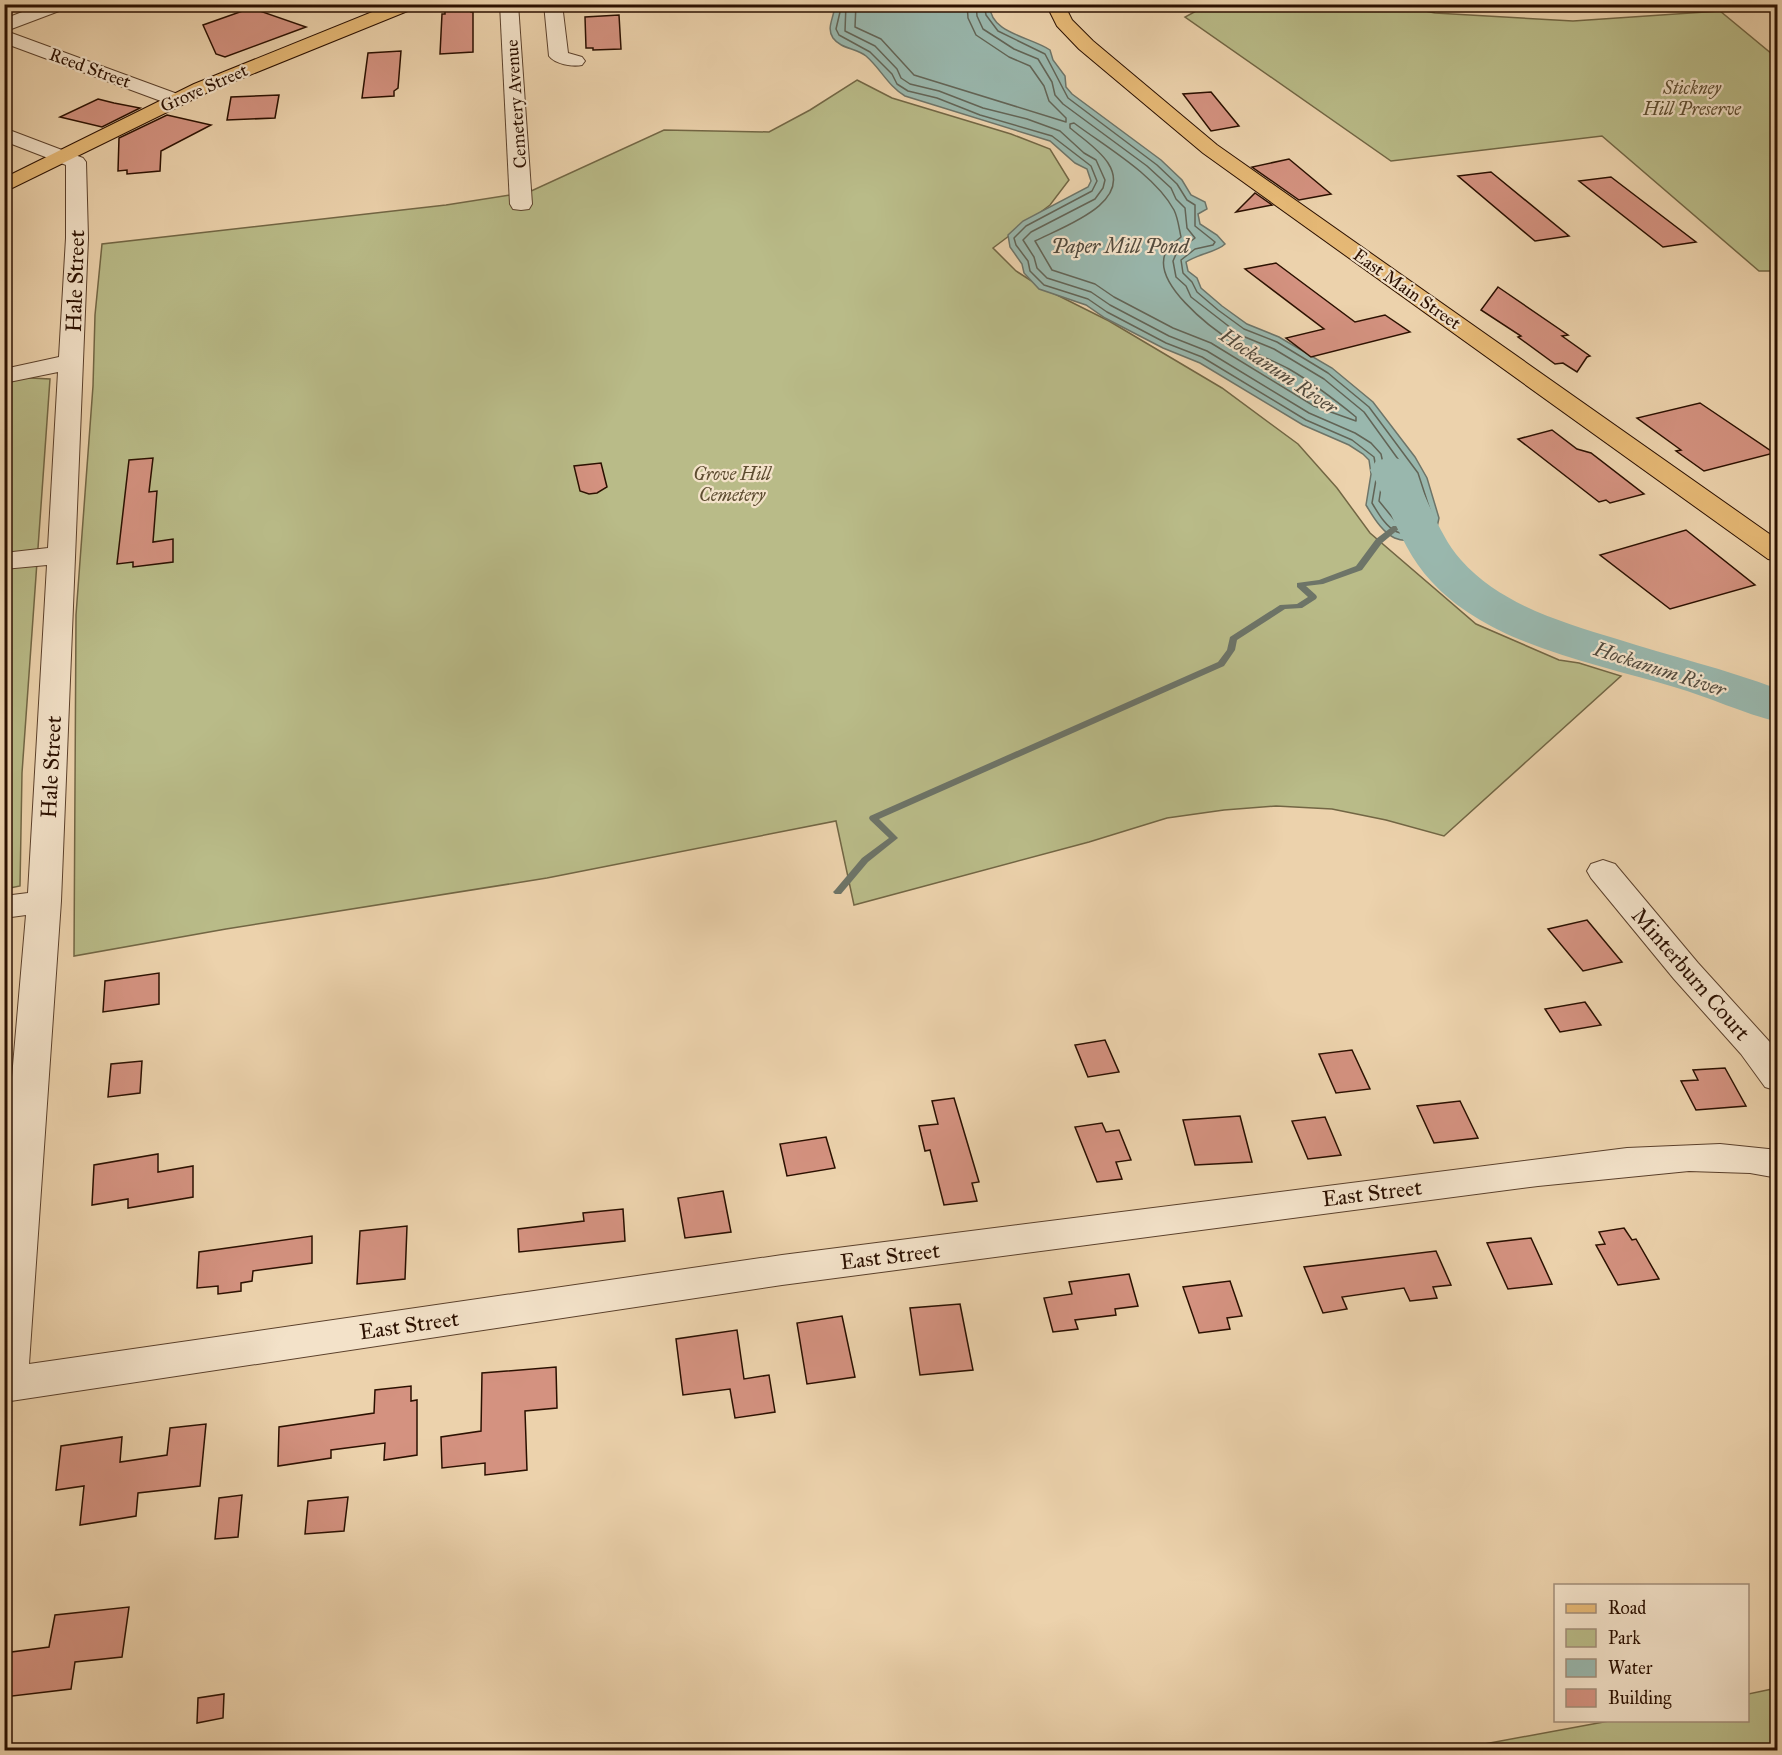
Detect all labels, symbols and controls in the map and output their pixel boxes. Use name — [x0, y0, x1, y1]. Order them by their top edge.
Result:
street label: Cemetery Avenue — [501, 39, 531, 169]
street label: Reed Street — [46, 43, 134, 93]
street label: Grove Street — [157, 59, 252, 117]
park label: Stickney Hill Preserve — [1642, 77, 1742, 120]
street label: Hale Street — [60, 229, 90, 333]
water label: Paper Mill Pond — [1051, 234, 1190, 259]
street label: East Main Street — [1349, 244, 1466, 335]
water label: Hockanum River — [1215, 322, 1344, 420]
park label: Grove Hill Cemetery — [693, 463, 773, 506]
water label: Hockanum River — [1590, 636, 1731, 702]
street label: Hale Street — [35, 715, 67, 819]
street label: Minterburn Court — [1626, 902, 1756, 1046]
street label: East Street — [1321, 1173, 1424, 1213]
street label: East Street — [839, 1236, 942, 1276]
street label: East Street — [357, 1305, 461, 1345]
legend — [1554, 1584, 1749, 1722]
text: Road — [1608, 1597, 1646, 1619]
text: Park — [1608, 1627, 1641, 1649]
text: Water — [1608, 1657, 1653, 1679]
text: Building — [1608, 1687, 1672, 1710]

